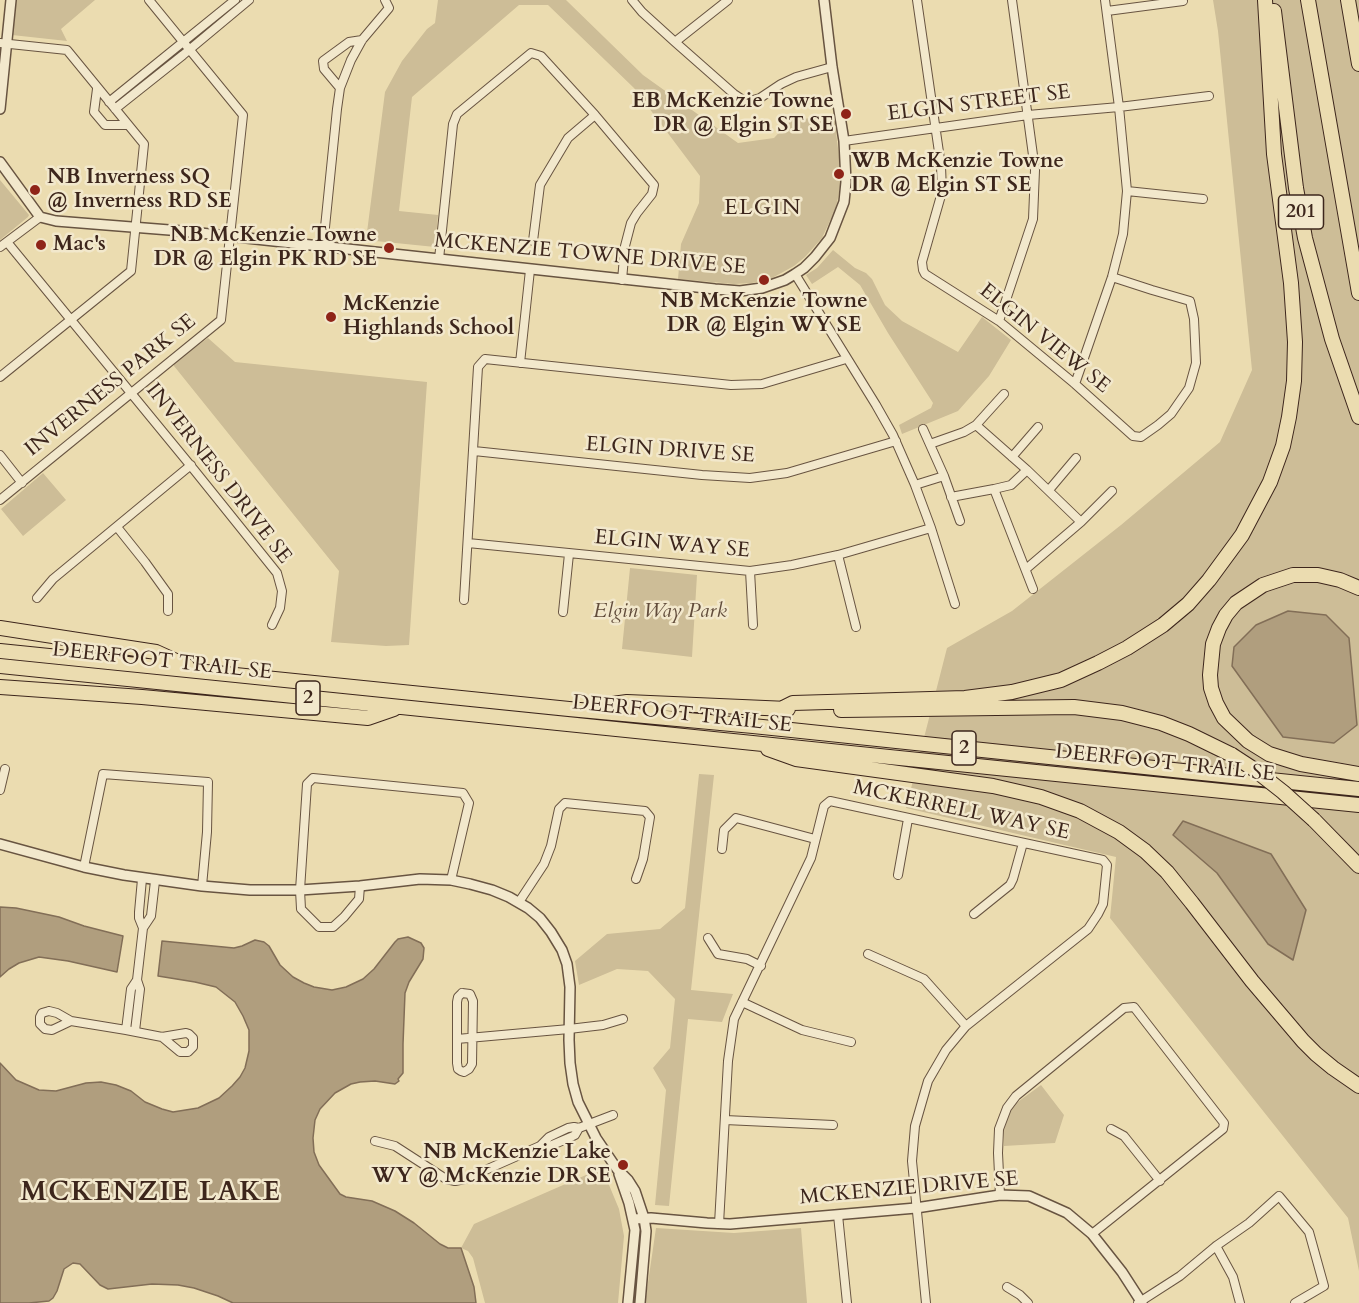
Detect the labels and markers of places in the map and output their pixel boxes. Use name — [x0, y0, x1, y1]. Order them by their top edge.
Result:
place label: EB McKenzie Towne DR @ Elgin ST SE — [632, 89, 834, 139]
marker: EB McKenzie Towne DR @ Elgin ST SE — [839, 107, 853, 121]
place label: WB McKenzie Towne DR @ Elgin ST SE — [851, 149, 1064, 199]
place label: NB Inverness SQ @ Inverness RD SE — [47, 165, 232, 215]
marker: WB McKenzie Towne DR @ Elgin ST SE — [832, 167, 846, 181]
marker: NB Inverness SQ @ Inverness RD SE — [28, 183, 42, 197]
place label: NB McKenzie Towne DR @ Elgin PK RD SE — [154, 223, 377, 273]
place label: Mac's — [53, 232, 106, 258]
marker: Mac's — [34, 238, 48, 252]
marker: NB McKenzie Towne DR @ Elgin PK RD SE — [382, 241, 396, 255]
marker: NB McKenzie Towne DR @ Elgin WY SE — [757, 273, 771, 287]
place label: NB McKenzie Towne DR @ Elgin WY SE — [660, 289, 868, 339]
place label: McKenzie Highlands School — [343, 292, 514, 342]
marker: McKenzie Highlands School — [324, 310, 338, 324]
place label: NB McKenzie Lake WY @ McKenzie DR SE — [372, 1140, 611, 1190]
marker: NB McKenzie Lake WY @ McKenzie DR SE — [616, 1158, 630, 1172]

